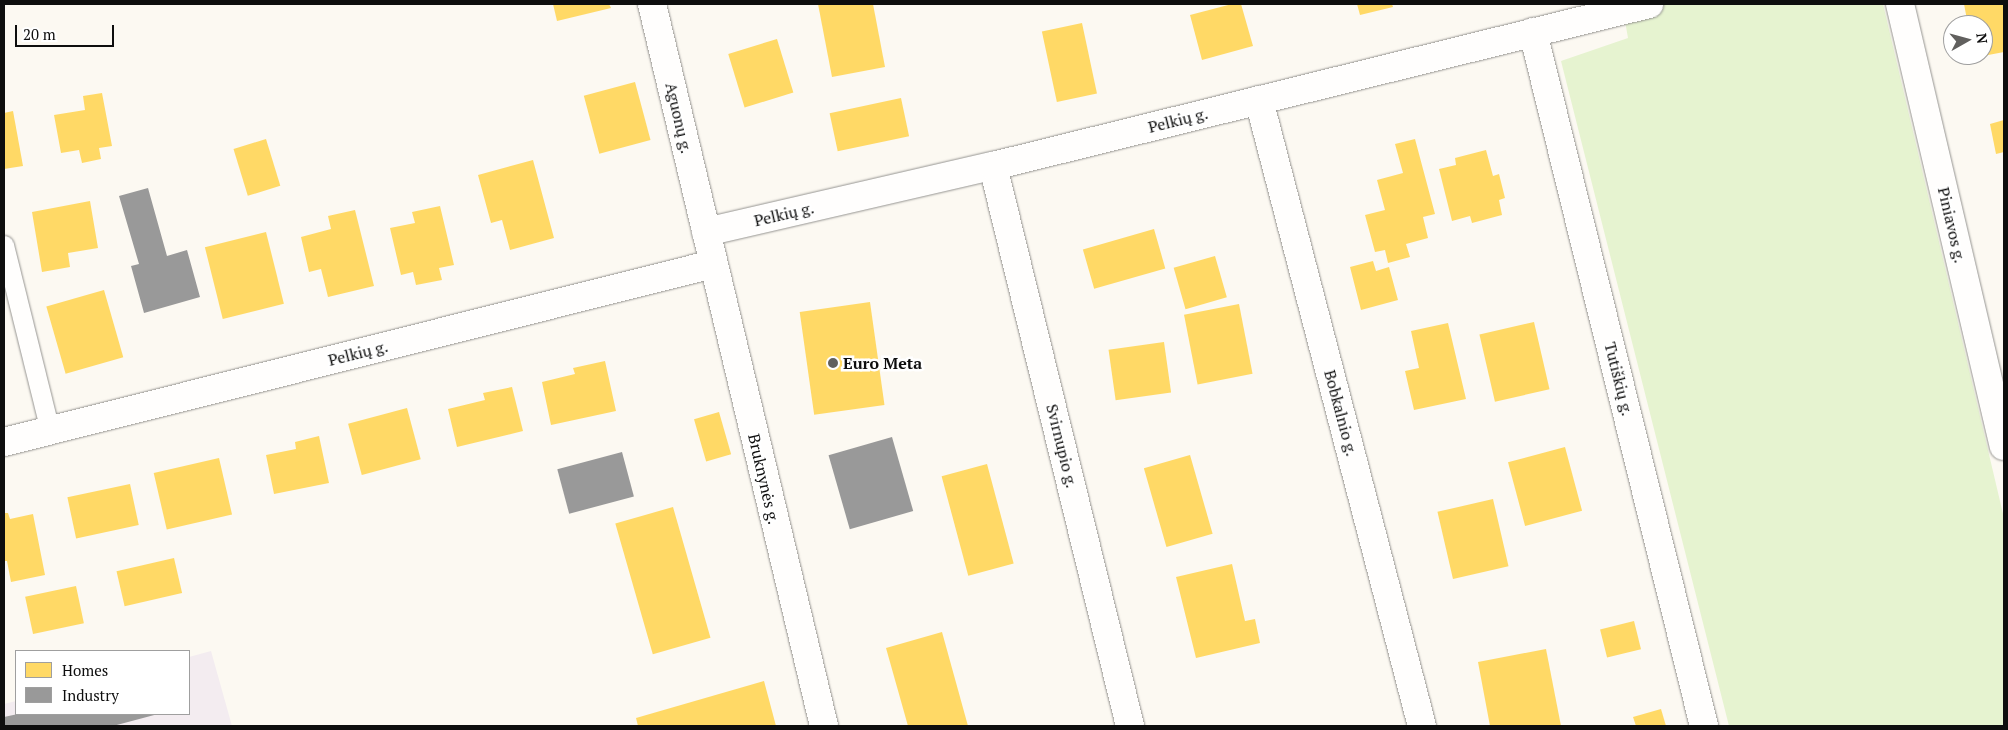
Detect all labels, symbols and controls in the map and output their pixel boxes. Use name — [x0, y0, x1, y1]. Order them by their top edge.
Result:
scale bar — [18, 15, 116, 47]
north arrow — [1943, 15, 1993, 65]
text: 20 m — [23, 24, 56, 44]
text: N — [1972, 32, 1992, 45]
street label: Aguonų g. — [662, 81, 696, 155]
street label: Pelkių g. — [1146, 103, 1210, 137]
street label: Piniavos g. — [1934, 185, 1970, 265]
street label: Pelkių g. — [752, 198, 816, 230]
street label: Pelkių g. — [326, 336, 390, 370]
street label: Tutiškių g. — [1601, 340, 1637, 418]
place label: Euro Meta — [843, 353, 922, 373]
marker: Euro Meta — [827, 357, 839, 369]
street label: Bobkalnio g. — [1320, 368, 1362, 458]
street label: Svirnupio g. — [1042, 402, 1082, 490]
street label: Bruknynės g. — [744, 432, 784, 526]
legend — [15, 650, 190, 715]
text: Homes — [62, 660, 108, 680]
text: Industry — [62, 685, 119, 705]

